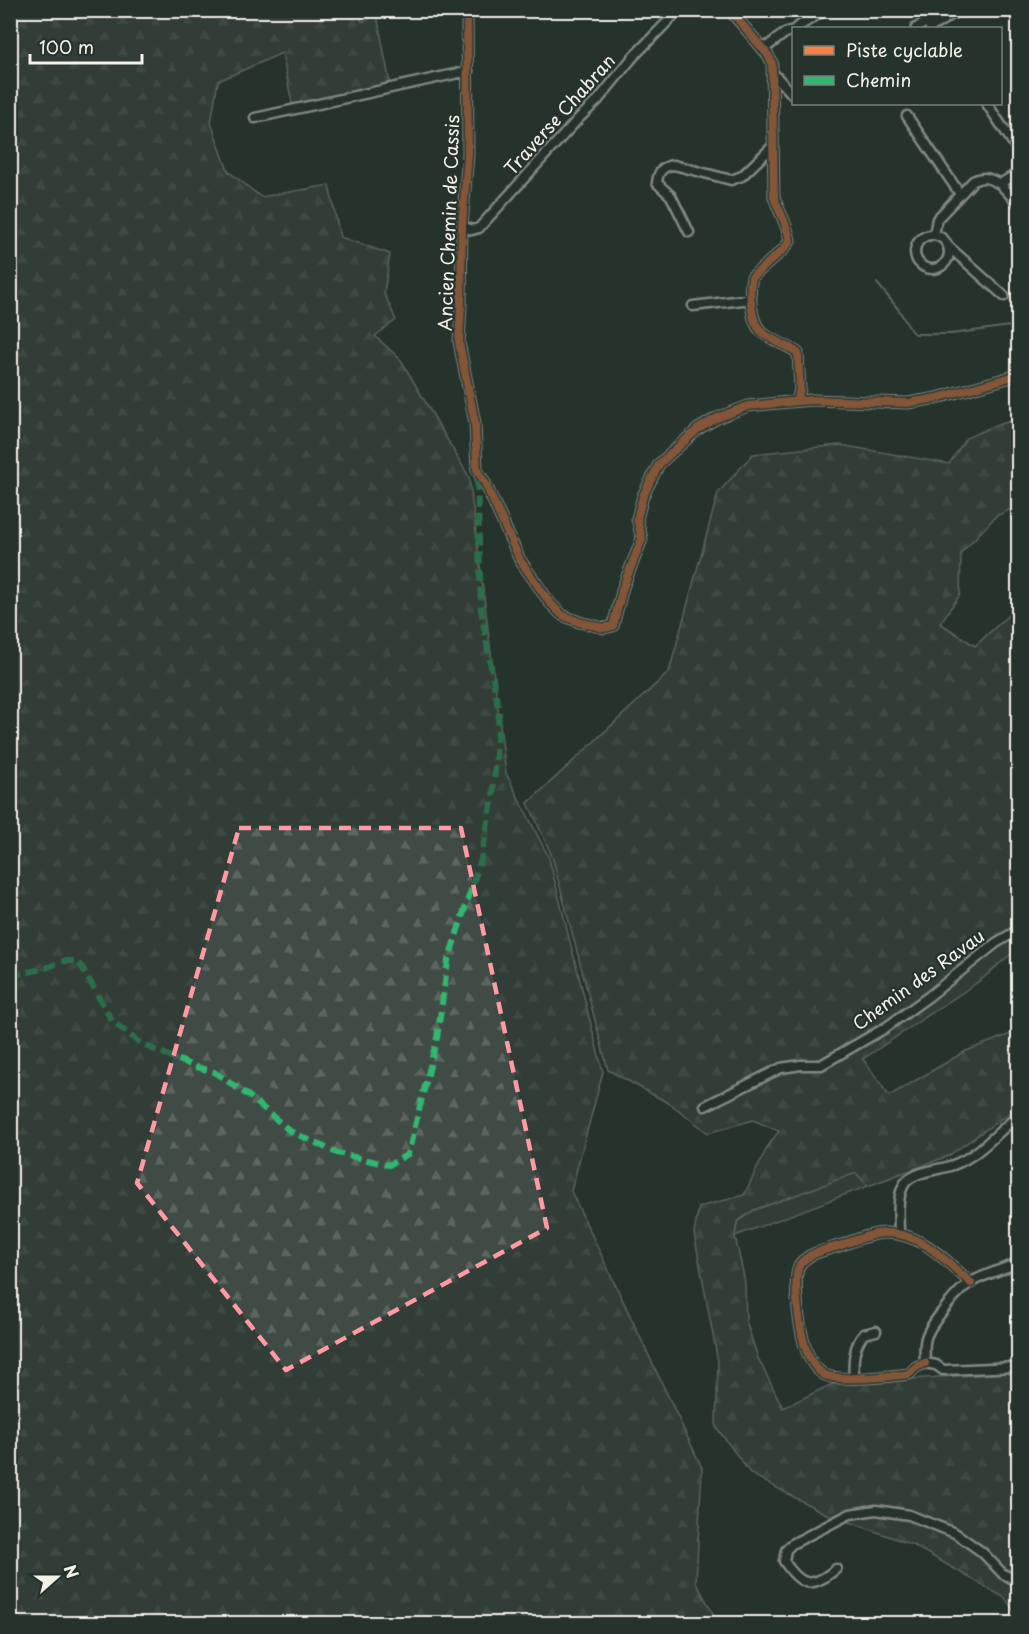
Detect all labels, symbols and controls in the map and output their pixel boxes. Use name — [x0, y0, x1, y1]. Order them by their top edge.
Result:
scale bar — [30, 27, 142, 65]
legend — [792, 27, 1002, 105]
text: 100 m — [39, 33, 94, 60]
text: Piste cyclable — [846, 36, 963, 63]
street label: Traverse Chabran — [497, 47, 621, 181]
text: Chemin — [846, 66, 911, 93]
street label: Ancien Chemin de Cassis — [431, 115, 465, 331]
street label: Chemin des Ravau — [846, 922, 990, 1036]
north arrow — [27, 1547, 87, 1607]
text: N — [58, 1561, 85, 1581]

